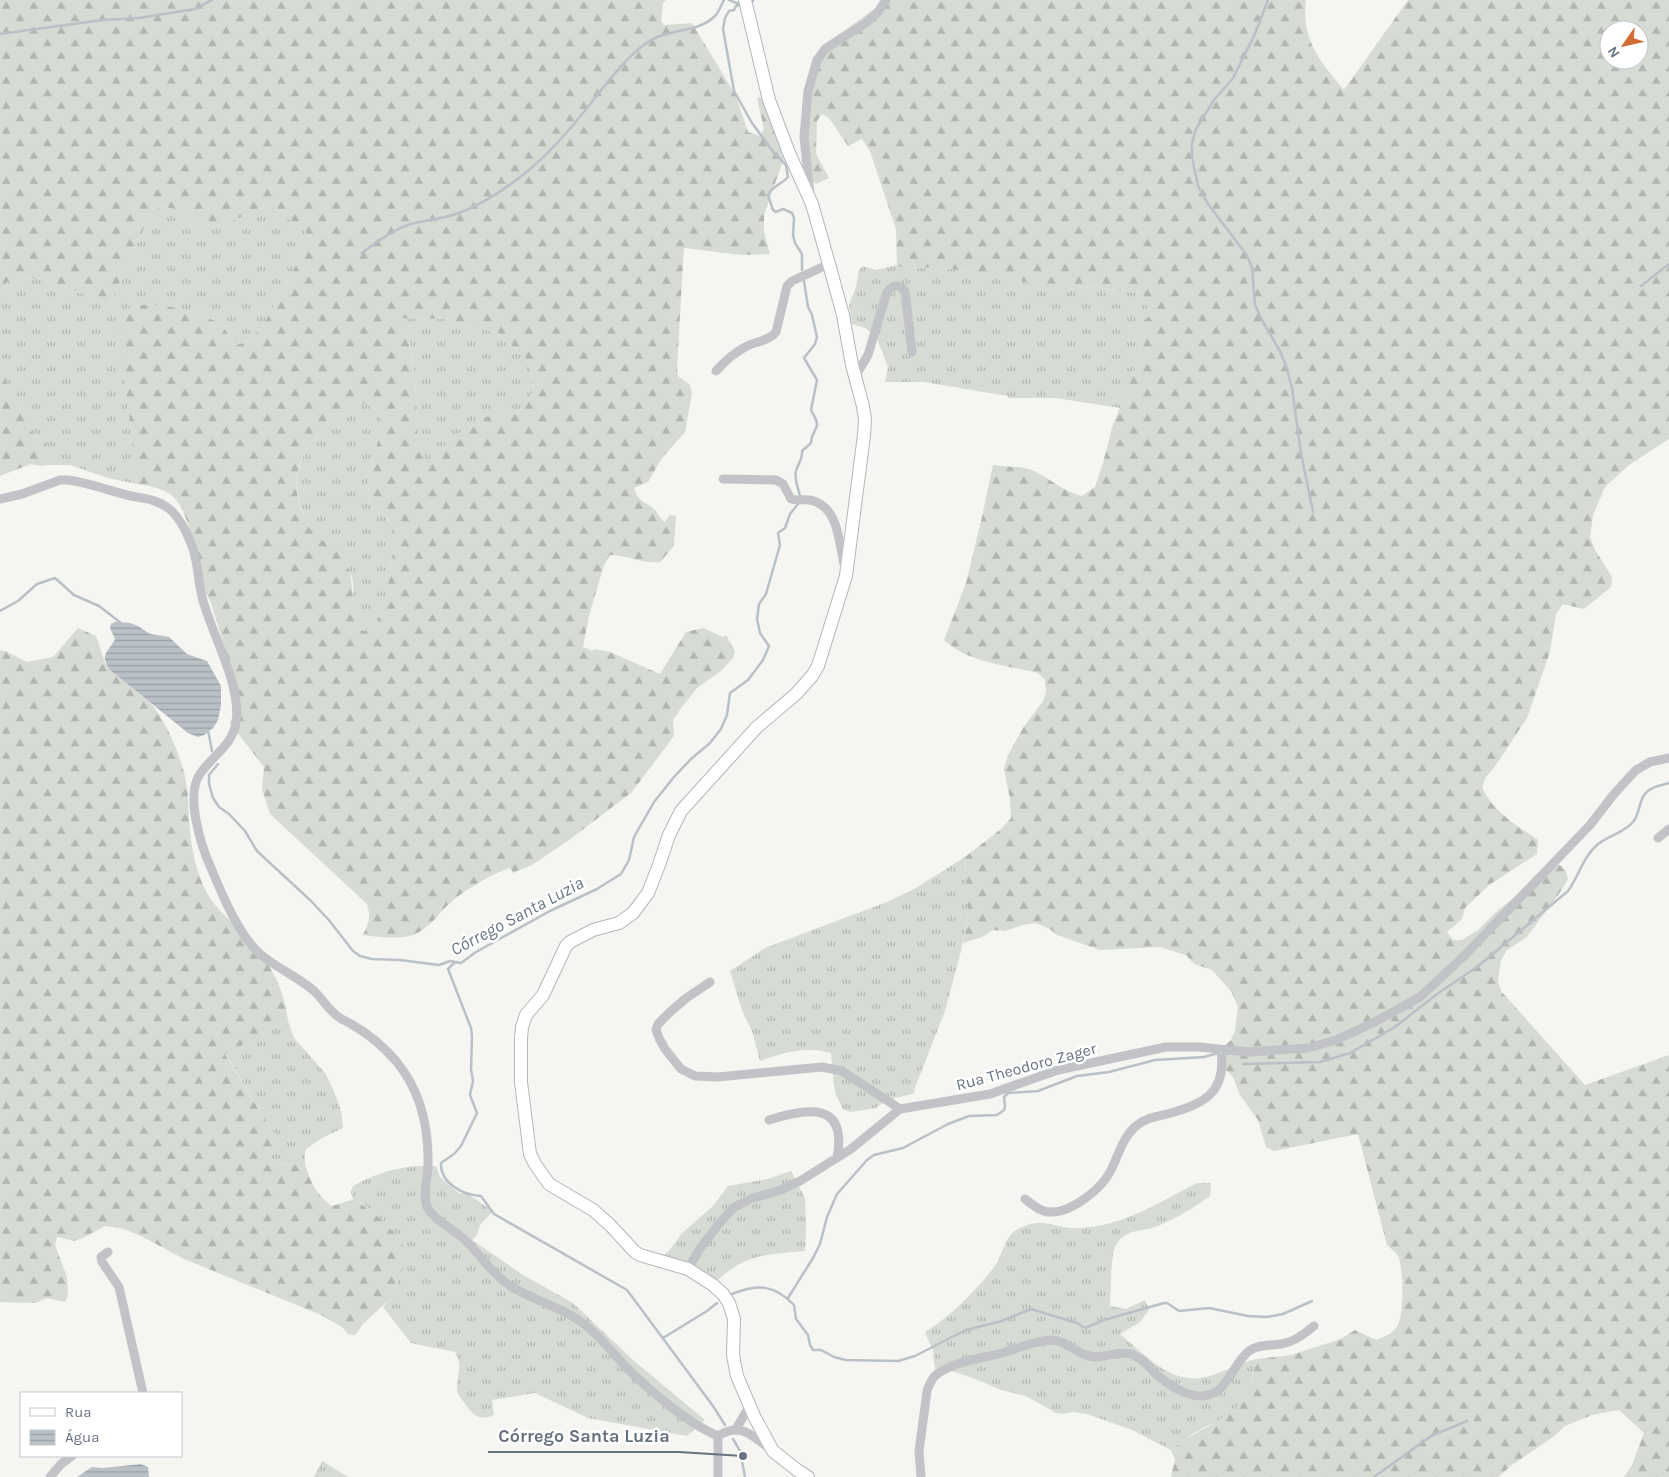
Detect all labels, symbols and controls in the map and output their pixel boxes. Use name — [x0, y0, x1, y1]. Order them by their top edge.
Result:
north arrow — [1599, 20, 1649, 70]
text: N — [1604, 43, 1623, 61]
water label: Córrego Santa Luzia — [447, 872, 587, 960]
street label: Rua Theodoro Zager — [954, 1039, 1099, 1094]
legend — [20, 1392, 182, 1457]
text: Rua — [65, 1403, 92, 1421]
callout: Córrego Santa Luzia — [488, 1419, 679, 1452]
text: Córrego Santa Luzia — [498, 1425, 670, 1447]
text: Água — [65, 1428, 99, 1446]

